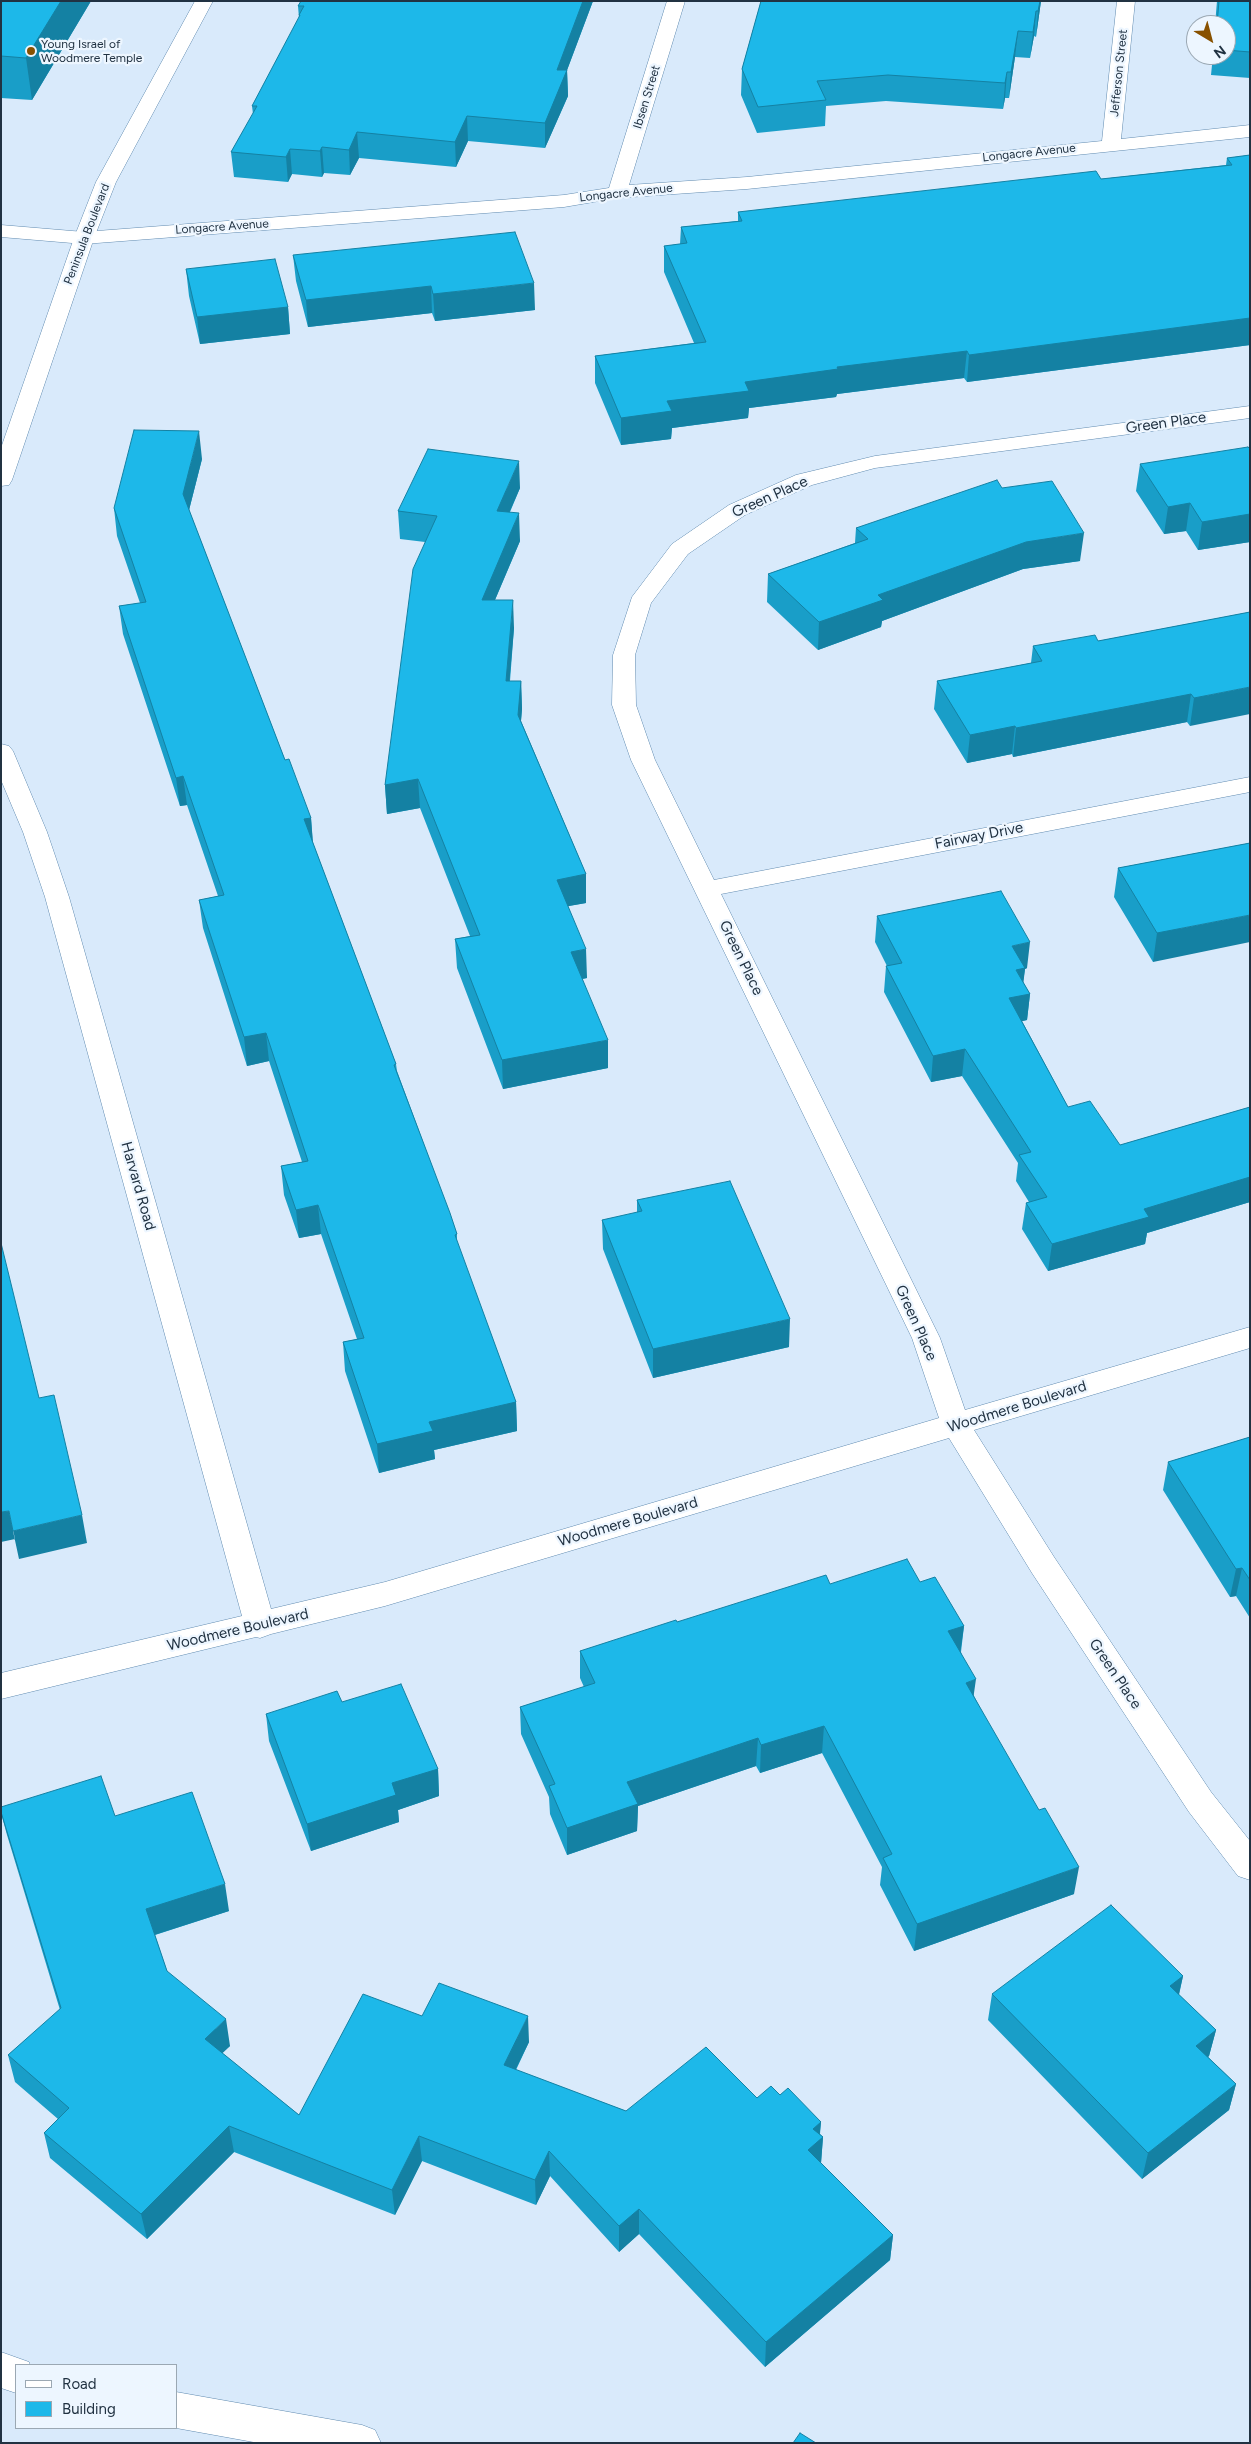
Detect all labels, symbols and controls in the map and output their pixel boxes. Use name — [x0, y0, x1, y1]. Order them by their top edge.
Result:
north arrow — [1186, 15, 1236, 65]
street label: Jefferson Street — [1107, 29, 1131, 117]
place label: Young Israel of Woodmere Temple — [41, 37, 142, 65]
text: N — [1210, 42, 1229, 62]
marker: Young Israel of Woodmere Temple — [25, 45, 37, 57]
street label: Ibsen Street — [631, 63, 663, 131]
street label: Longacre Avenue — [982, 141, 1076, 165]
street label: Longacre Avenue — [579, 181, 673, 205]
street label: Peninsula Boulevard — [61, 182, 113, 286]
street label: Longacre Avenue — [175, 217, 269, 237]
street label: Green Place — [1125, 408, 1207, 438]
street label: Green Place — [729, 472, 811, 522]
street label: Fairway Drive — [933, 819, 1025, 853]
street label: Green Place — [715, 918, 767, 998]
street label: Harvard Road — [117, 1140, 159, 1232]
street label: Green Place — [891, 1282, 941, 1364]
street label: Woodmere Boulevard — [945, 1377, 1089, 1437]
street label: Woodmere Boulevard — [556, 1493, 700, 1551]
street label: Woodmere Boulevard — [166, 1605, 310, 1655]
street label: Green Place — [1085, 1635, 1145, 1713]
legend — [15, 2364, 178, 2429]
text: Road — [62, 2375, 97, 2393]
text: Building — [62, 2400, 116, 2418]

